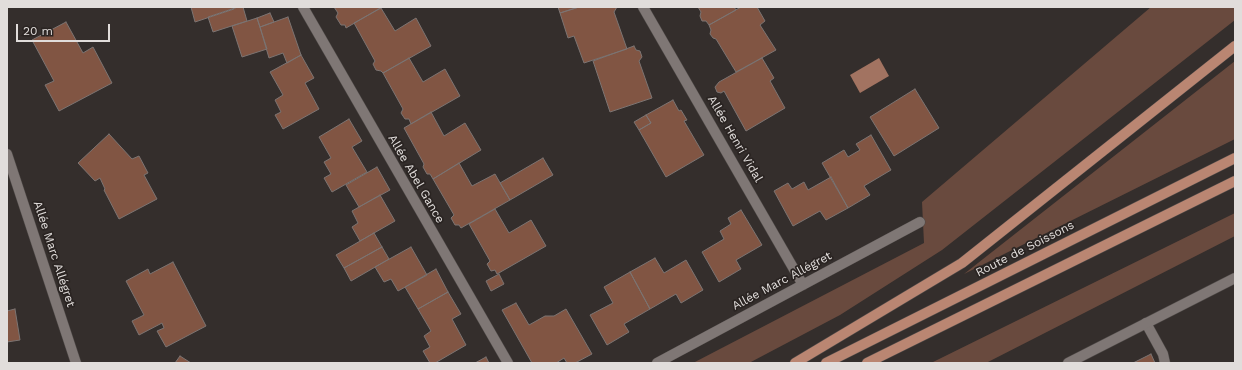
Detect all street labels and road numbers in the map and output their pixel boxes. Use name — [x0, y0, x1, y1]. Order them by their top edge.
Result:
street label: Allée Henri Vidal — [704, 93, 766, 185]
street label: Allée Abel Gance — [385, 132, 447, 226]
street label: Allée Marc Allégret — [30, 199, 78, 309]
street label: Route de Soissons — [973, 218, 1077, 280]
street label: Allée Marc Allégret — [730, 249, 834, 313]

